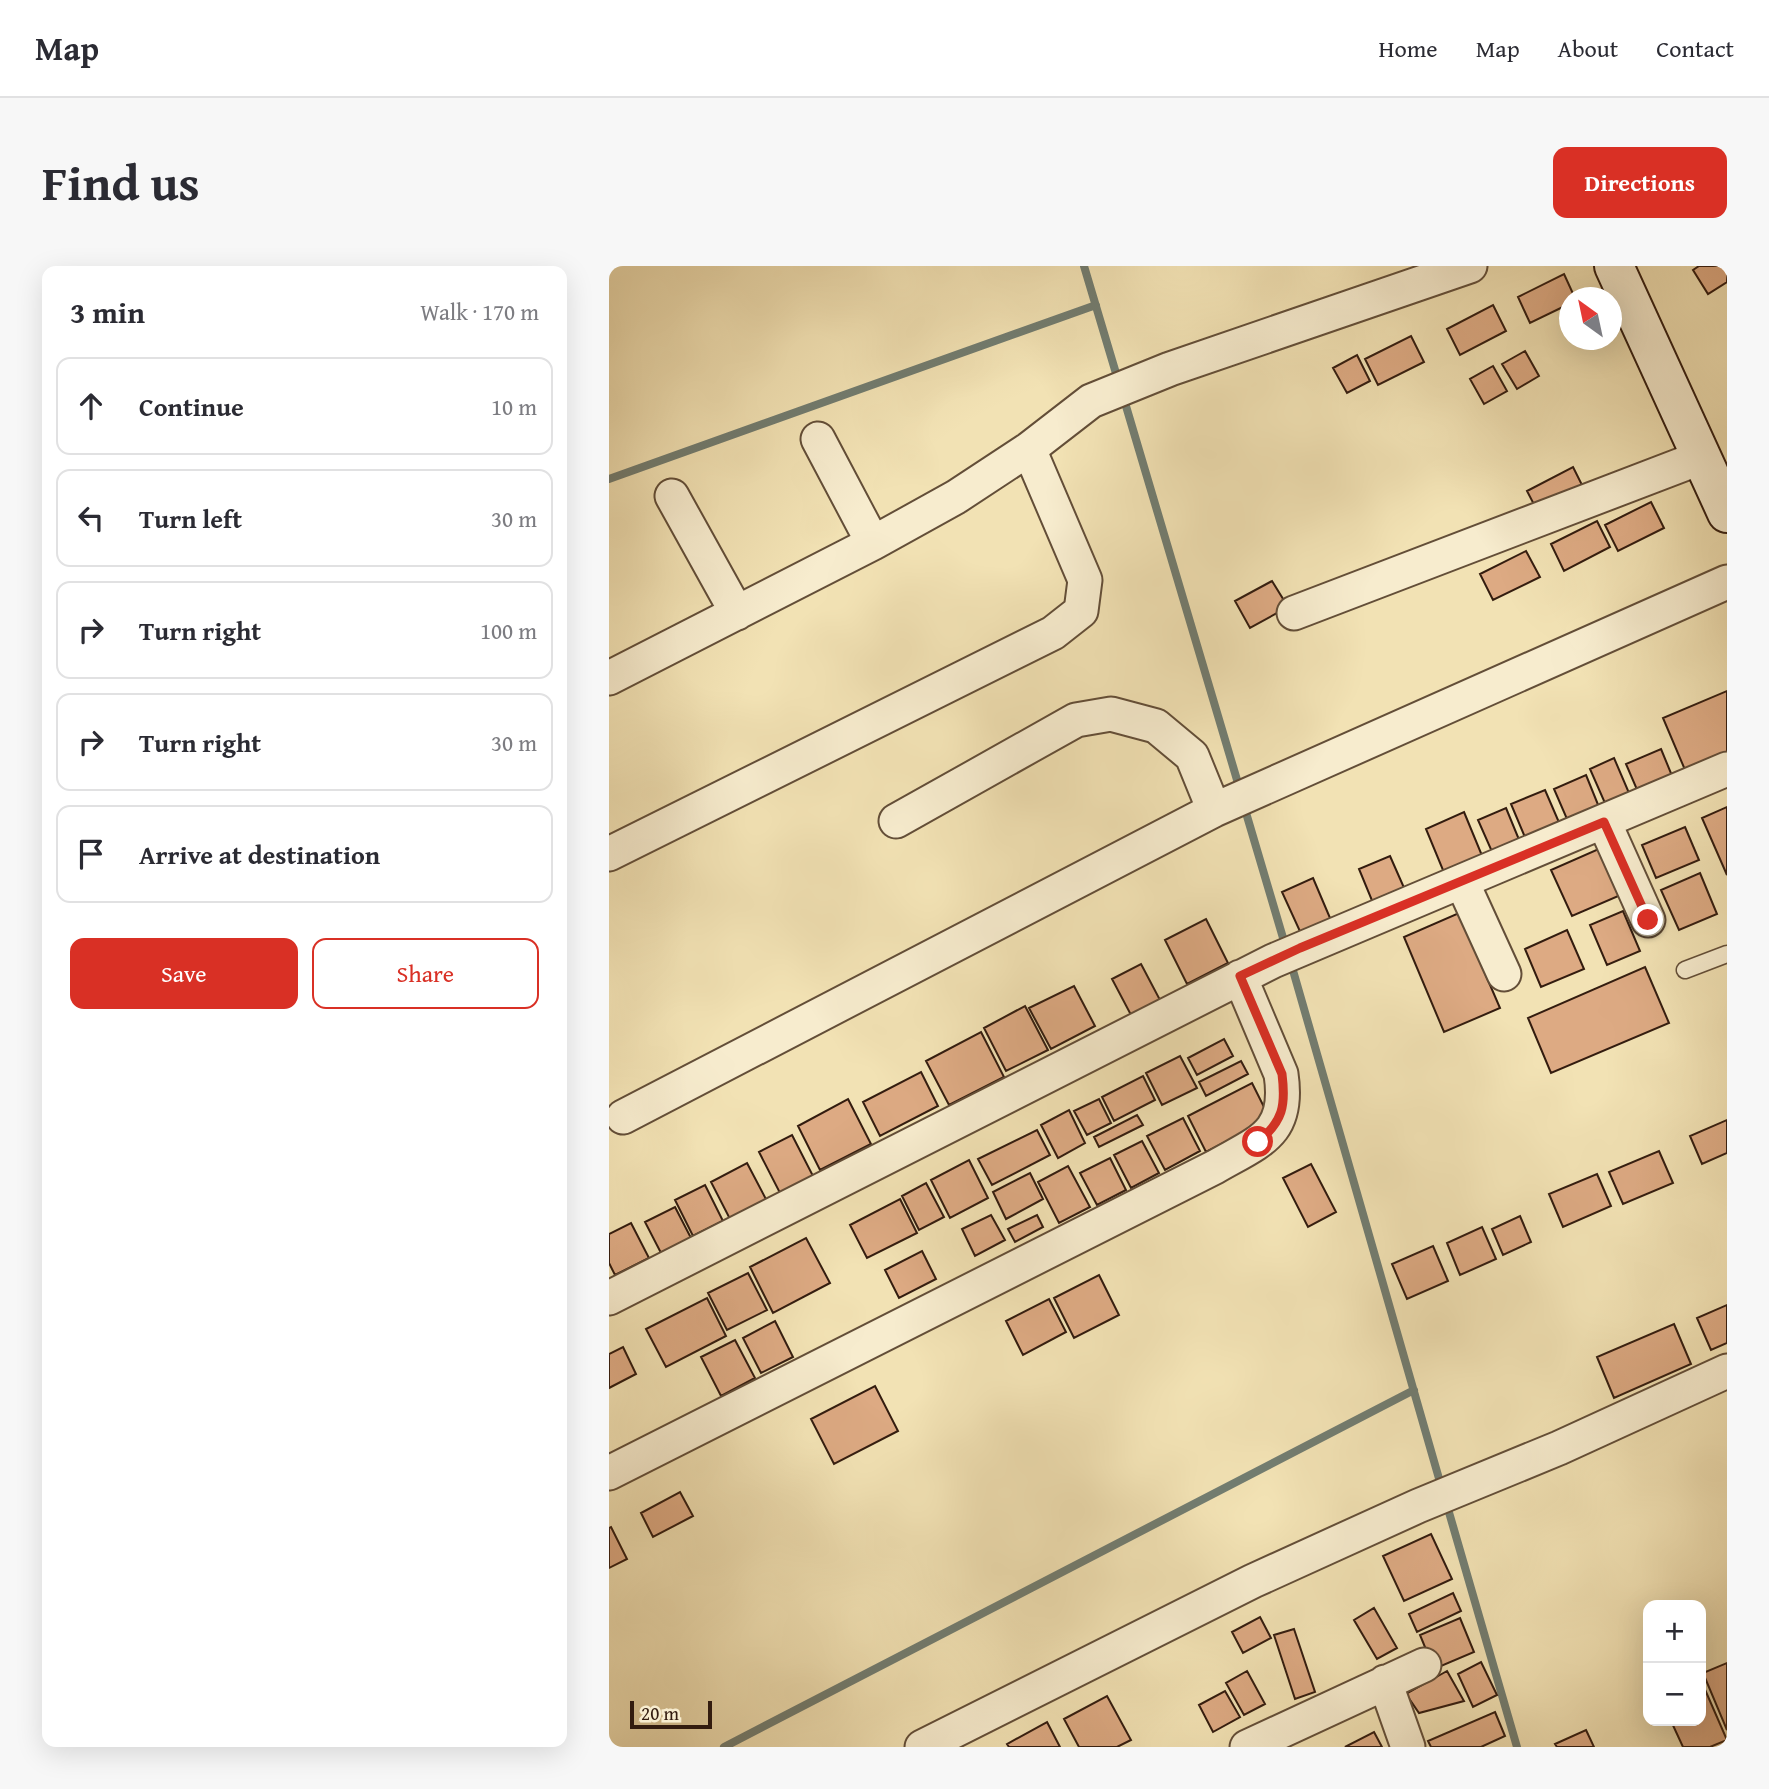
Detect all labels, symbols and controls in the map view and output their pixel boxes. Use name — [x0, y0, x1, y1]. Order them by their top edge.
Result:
text: Map — [35, 24, 99, 72]
text: Home — [1379, 31, 1438, 66]
text: Map — [1476, 31, 1520, 66]
text: About — [1558, 31, 1618, 66]
text: Contact — [1656, 31, 1734, 66]
text: Find us — [42, 146, 200, 218]
button: Directions — [1553, 147, 1727, 218]
north arrow — [1559, 287, 1622, 350]
text: 3 min — [70, 290, 145, 334]
text: Walk · 170 m — [420, 295, 539, 328]
icon: ahead — [72, 387, 110, 425]
text: Continue — [139, 387, 244, 426]
text: 10 m — [491, 390, 537, 423]
icon: left — [72, 499, 110, 537]
text: Turn left — [139, 499, 242, 538]
text: 30 m — [491, 502, 537, 535]
icon: right — [72, 611, 110, 649]
text: Turn right — [139, 611, 261, 650]
text: 100 m — [480, 614, 537, 647]
icon: right — [72, 723, 110, 761]
text: Turn right — [139, 723, 261, 762]
text: 30 m — [491, 726, 537, 759]
icon: arrive — [72, 835, 110, 873]
text: Arrive at destination — [139, 835, 380, 874]
route end — [1632, 904, 1663, 935]
button: Save — [70, 938, 298, 1009]
button: Share — [312, 938, 539, 1009]
route start — [1242, 1126, 1273, 1157]
map controls — [1643, 1600, 1706, 1726]
button: + — [1643, 1600, 1706, 1663]
button: − — [1643, 1663, 1706, 1726]
scale bar — [630, 1698, 712, 1730]
text: 20 m — [641, 1699, 679, 1727]

